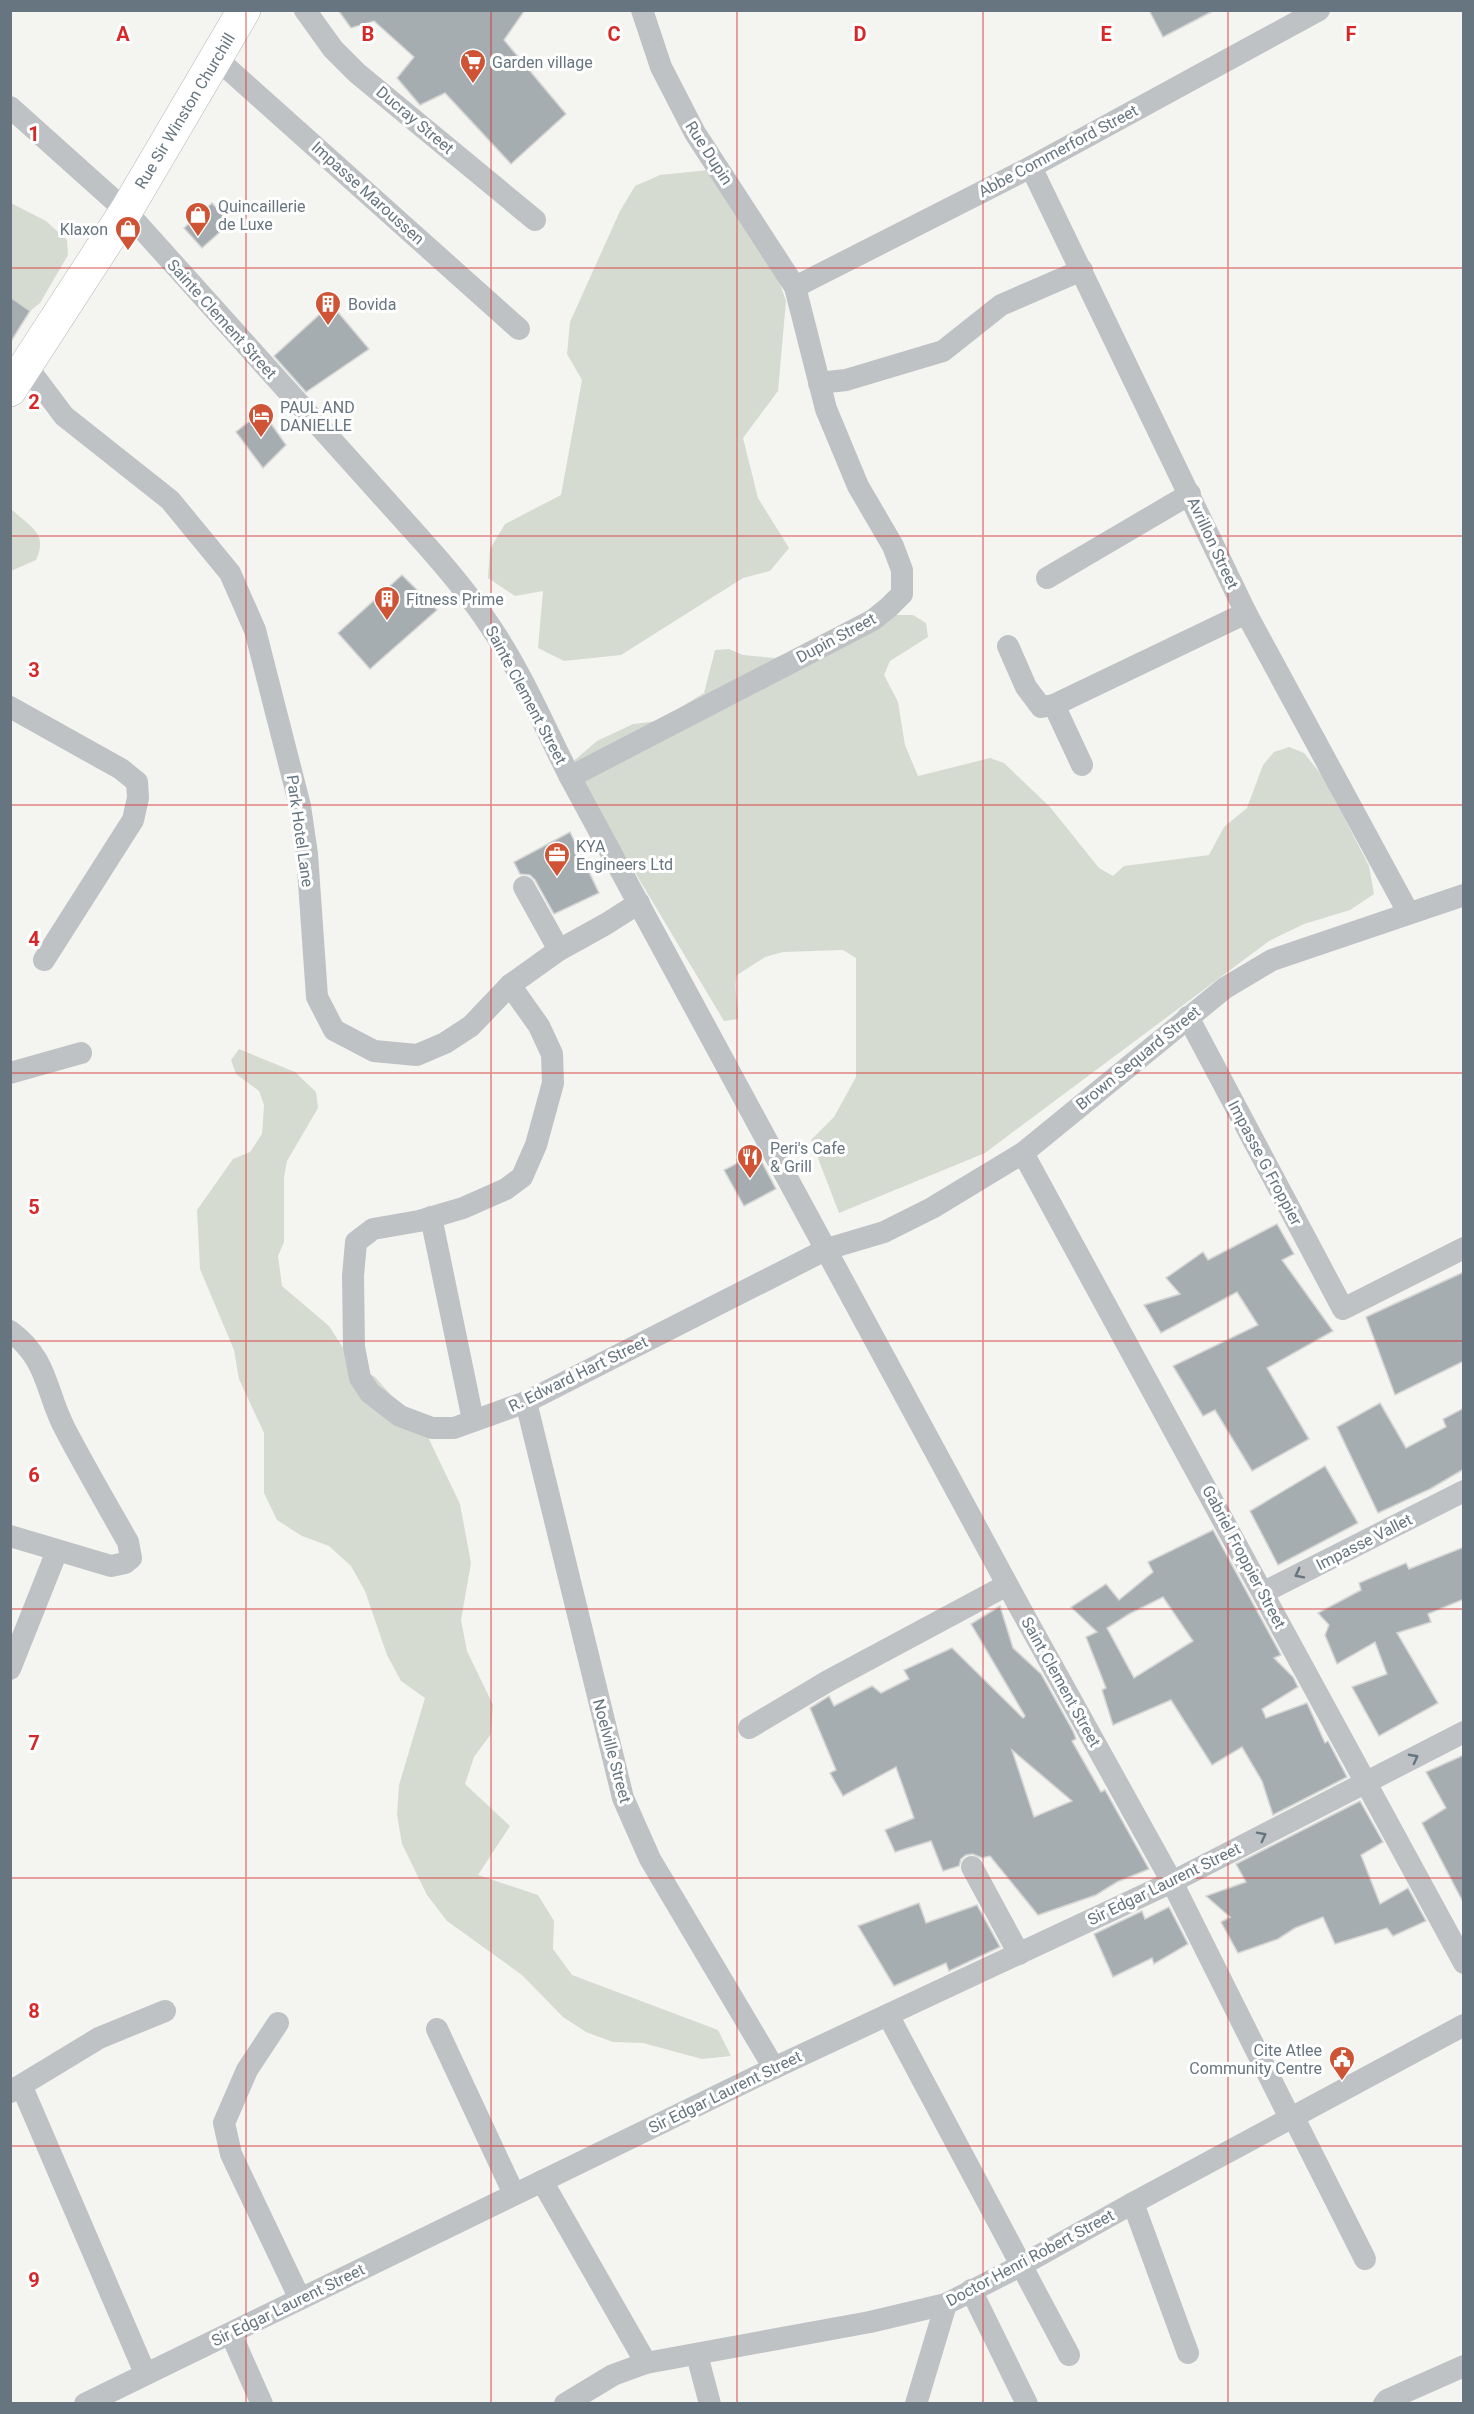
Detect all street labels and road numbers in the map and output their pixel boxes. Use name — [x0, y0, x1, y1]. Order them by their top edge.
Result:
street label: Rue Sir Winston Churchill — [131, 30, 239, 192]
street label: Ducray Street — [372, 82, 458, 158]
street label: Abbe Commerford Street — [975, 101, 1141, 201]
street label: Rue Dupin — [681, 118, 737, 188]
street label: Impasse Maroussen — [308, 138, 428, 248]
street label: Sainte Clement Street — [163, 255, 281, 383]
street label: Avrillon Street — [1183, 494, 1243, 592]
street label: Dupin Street — [793, 609, 879, 667]
street label: Sainte Clement Street — [481, 622, 571, 768]
street label: Park Hotel Lane — [283, 774, 317, 888]
street label: Brown Sequard Street — [1072, 1002, 1204, 1114]
street label: Impasse G Froppier — [1224, 1097, 1306, 1229]
street label: R. Edward Hart Street — [505, 1332, 651, 1416]
street label: Gabriel Froppier Street — [1198, 1482, 1290, 1632]
street label: Impasse Vallet — [1313, 1510, 1415, 1574]
street label: Saint Clement Street — [1017, 1614, 1105, 1750]
street label: Noelville Street — [589, 1697, 635, 1805]
street label: Sir Edgar Laurent Street — [1084, 1839, 1244, 1929]
street label: Sir Edgar Laurent Street — [645, 2047, 805, 2137]
street label: Doctor Henri Robert Street — [943, 2206, 1117, 2310]
street label: Sir Edgar Laurent Street — [208, 2260, 368, 2350]

